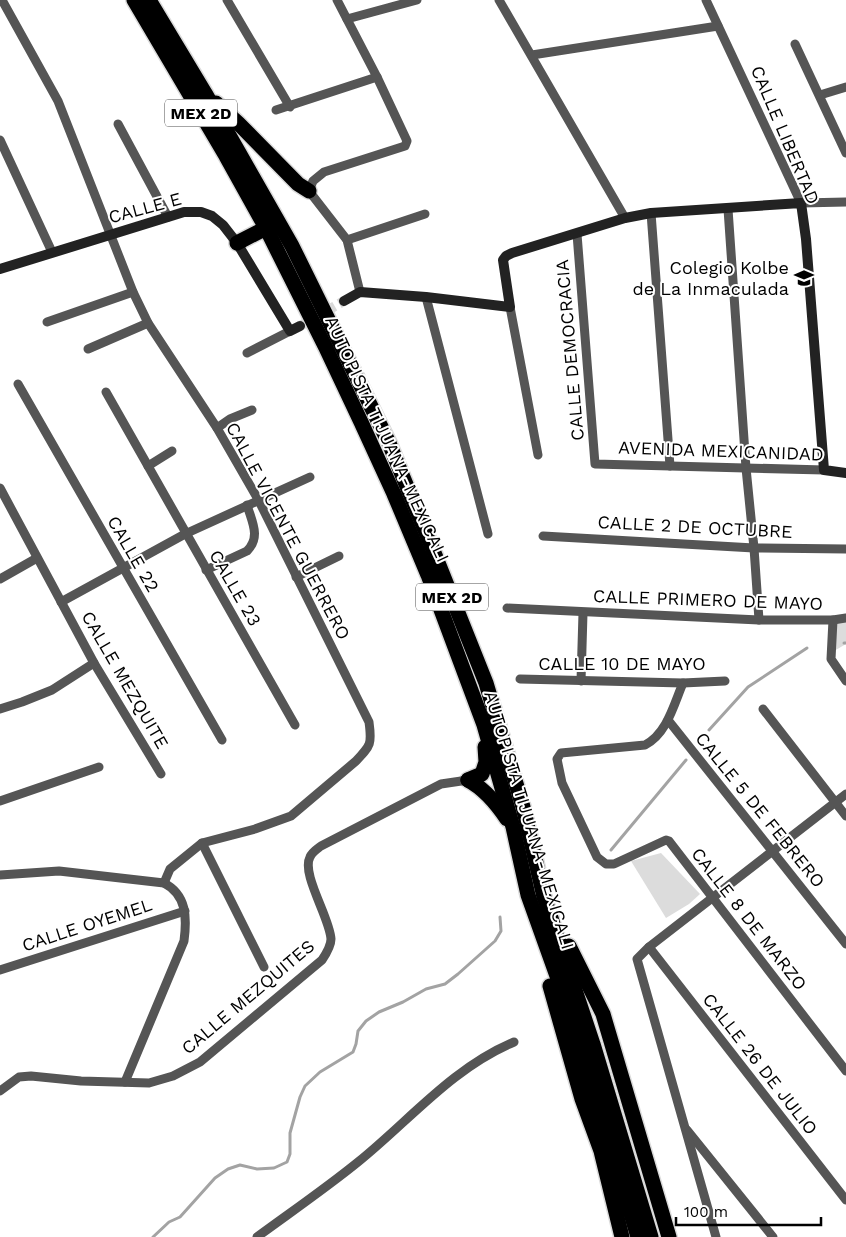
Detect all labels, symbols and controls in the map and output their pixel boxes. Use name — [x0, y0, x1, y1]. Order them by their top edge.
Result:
street label: CALLE LIBERTAD — [747, 62, 824, 207]
road number: MEX 2D — [165, 100, 237, 126]
street label: CALLE E — [106, 188, 184, 227]
place label: Colegio Kolbe de La Inmaculada — [632, 257, 789, 299]
street label: CALLE DEMOCRACIA — [551, 258, 588, 442]
school or university icon: Colegio Kolbe de La Inmaculada — [793, 267, 815, 289]
street label: AUTOPISTA TIJUANA-MEXICALI — [321, 312, 454, 565]
street label: CALLE VICENTE GUERRERO — [222, 418, 355, 643]
street label: AVENIDA MEXICANIDAD — [618, 436, 824, 465]
street label: CALLE 2 DE OCTUBRE — [597, 511, 793, 542]
street label: CALLE 22 — [103, 512, 164, 596]
street label: CALLE 23 — [205, 546, 266, 630]
road number: MEX 2D — [416, 584, 488, 610]
street label: CALLE PRIMERO DE MAYO — [593, 585, 823, 614]
street label: CALLE MEZQUITE — [78, 607, 173, 752]
street label: CALLE 10 DE MAYO — [538, 653, 706, 674]
street label: AUTOPISTA TIJUANA-MEXICALI — [480, 688, 579, 952]
street label: CALLE 5 DE FEBRERO — [691, 728, 829, 892]
street label: CALLE 8 DE MARZO — [687, 843, 812, 994]
street label: CALLE OYEMEL — [19, 894, 155, 955]
street label: CALLE MEZQUITES — [177, 935, 318, 1058]
street label: CALLE 26 DE JULIO — [699, 989, 822, 1139]
scale bar — [676, 1194, 821, 1226]
text: 100 m — [684, 1203, 728, 1221]

